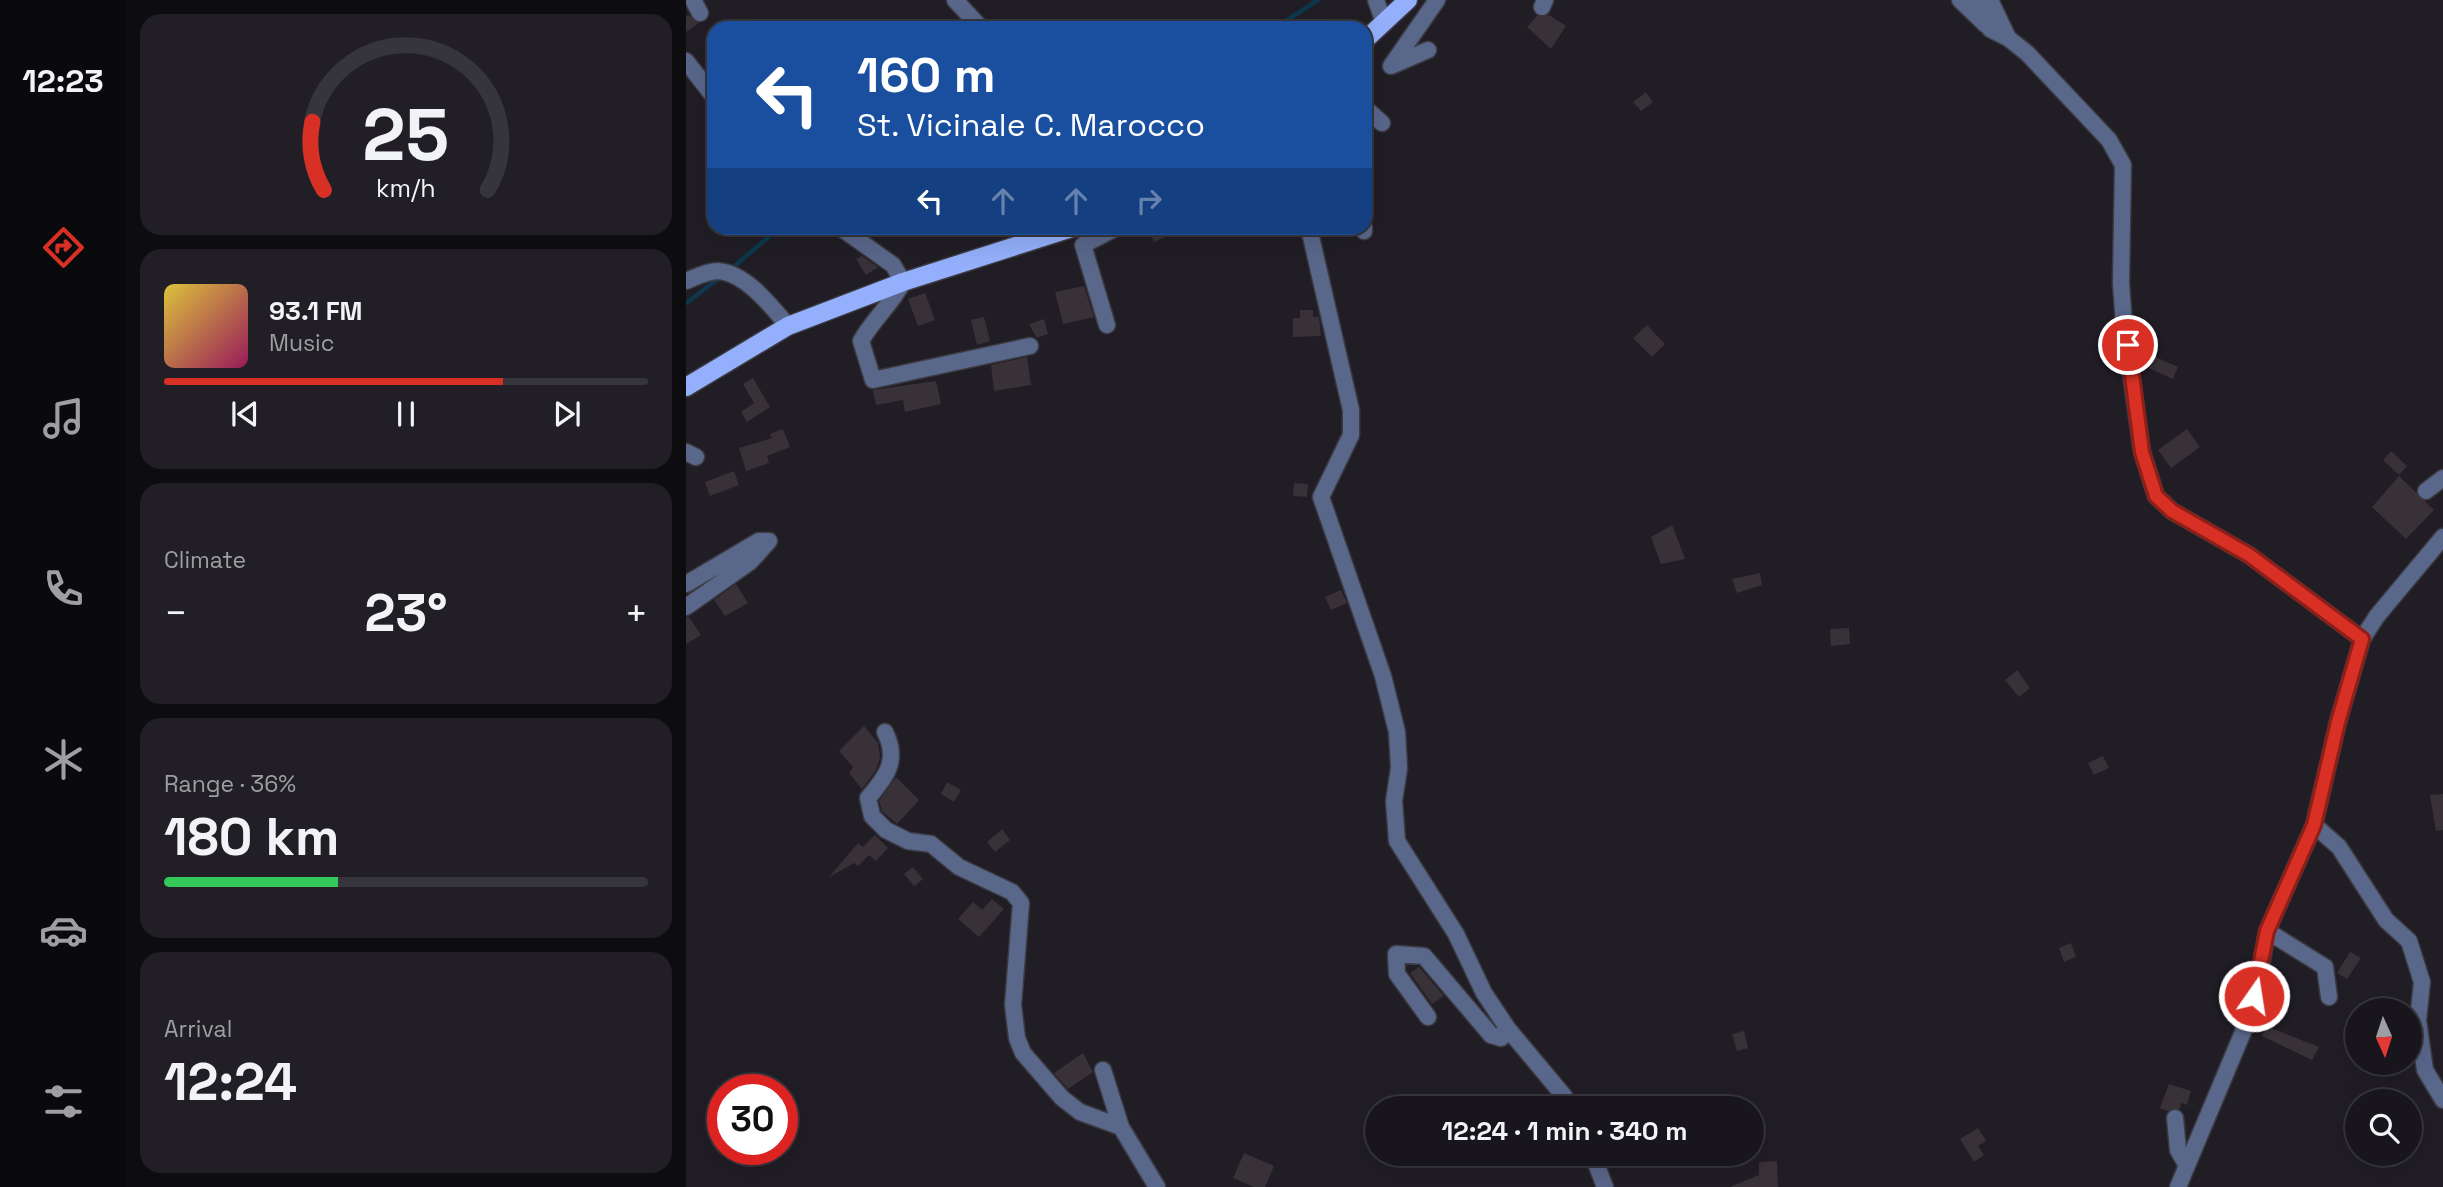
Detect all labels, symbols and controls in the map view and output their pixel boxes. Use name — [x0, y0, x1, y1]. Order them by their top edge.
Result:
text: 160 m — [857, 44, 995, 106]
icon: left — [742, 49, 833, 140]
text: 12:23 — [22, 61, 104, 101]
text: 25 — [363, 89, 449, 182]
text: St. Vicinale C. Marocco — [857, 105, 1205, 145]
text: km/h — [376, 172, 436, 204]
icon: left — [911, 182, 949, 220]
icon: ahead — [984, 182, 1022, 220]
icon: ahead — [1057, 182, 1095, 220]
icon: right — [1130, 182, 1168, 220]
icon: directions — [39, 223, 88, 272]
text: 93.1 FM — [269, 294, 362, 328]
pin — [2098, 315, 2158, 375]
icon: arrive — [2109, 326, 2147, 364]
text: Music — [269, 328, 334, 358]
icon: music — [39, 394, 88, 443]
icon: previous — [226, 395, 264, 433]
icon: pause — [387, 395, 425, 433]
icon: next — [548, 395, 586, 433]
text: Climate — [164, 545, 246, 575]
icon: phone — [39, 564, 88, 613]
text: 23° — [365, 580, 448, 646]
text: − — [164, 589, 188, 637]
text: + — [624, 589, 648, 637]
icon: climate — [39, 735, 88, 784]
text: Range · 36% — [164, 769, 296, 799]
text: 180 km — [164, 804, 339, 870]
icon: car — [39, 906, 88, 955]
position arrow — [2217, 959, 2291, 1033]
north arrow — [2345, 998, 2422, 1074]
map controls — [2345, 998, 2422, 1166]
text: Arrival — [164, 1014, 232, 1044]
text: 12:24 — [164, 1049, 297, 1115]
speed limit sign: 30 — [707, 1074, 798, 1165]
icon: filters — [39, 1077, 88, 1126]
button: search — [2345, 1089, 2422, 1166]
text: 12:24 · 1 min · 340 m — [1442, 1114, 1687, 1148]

